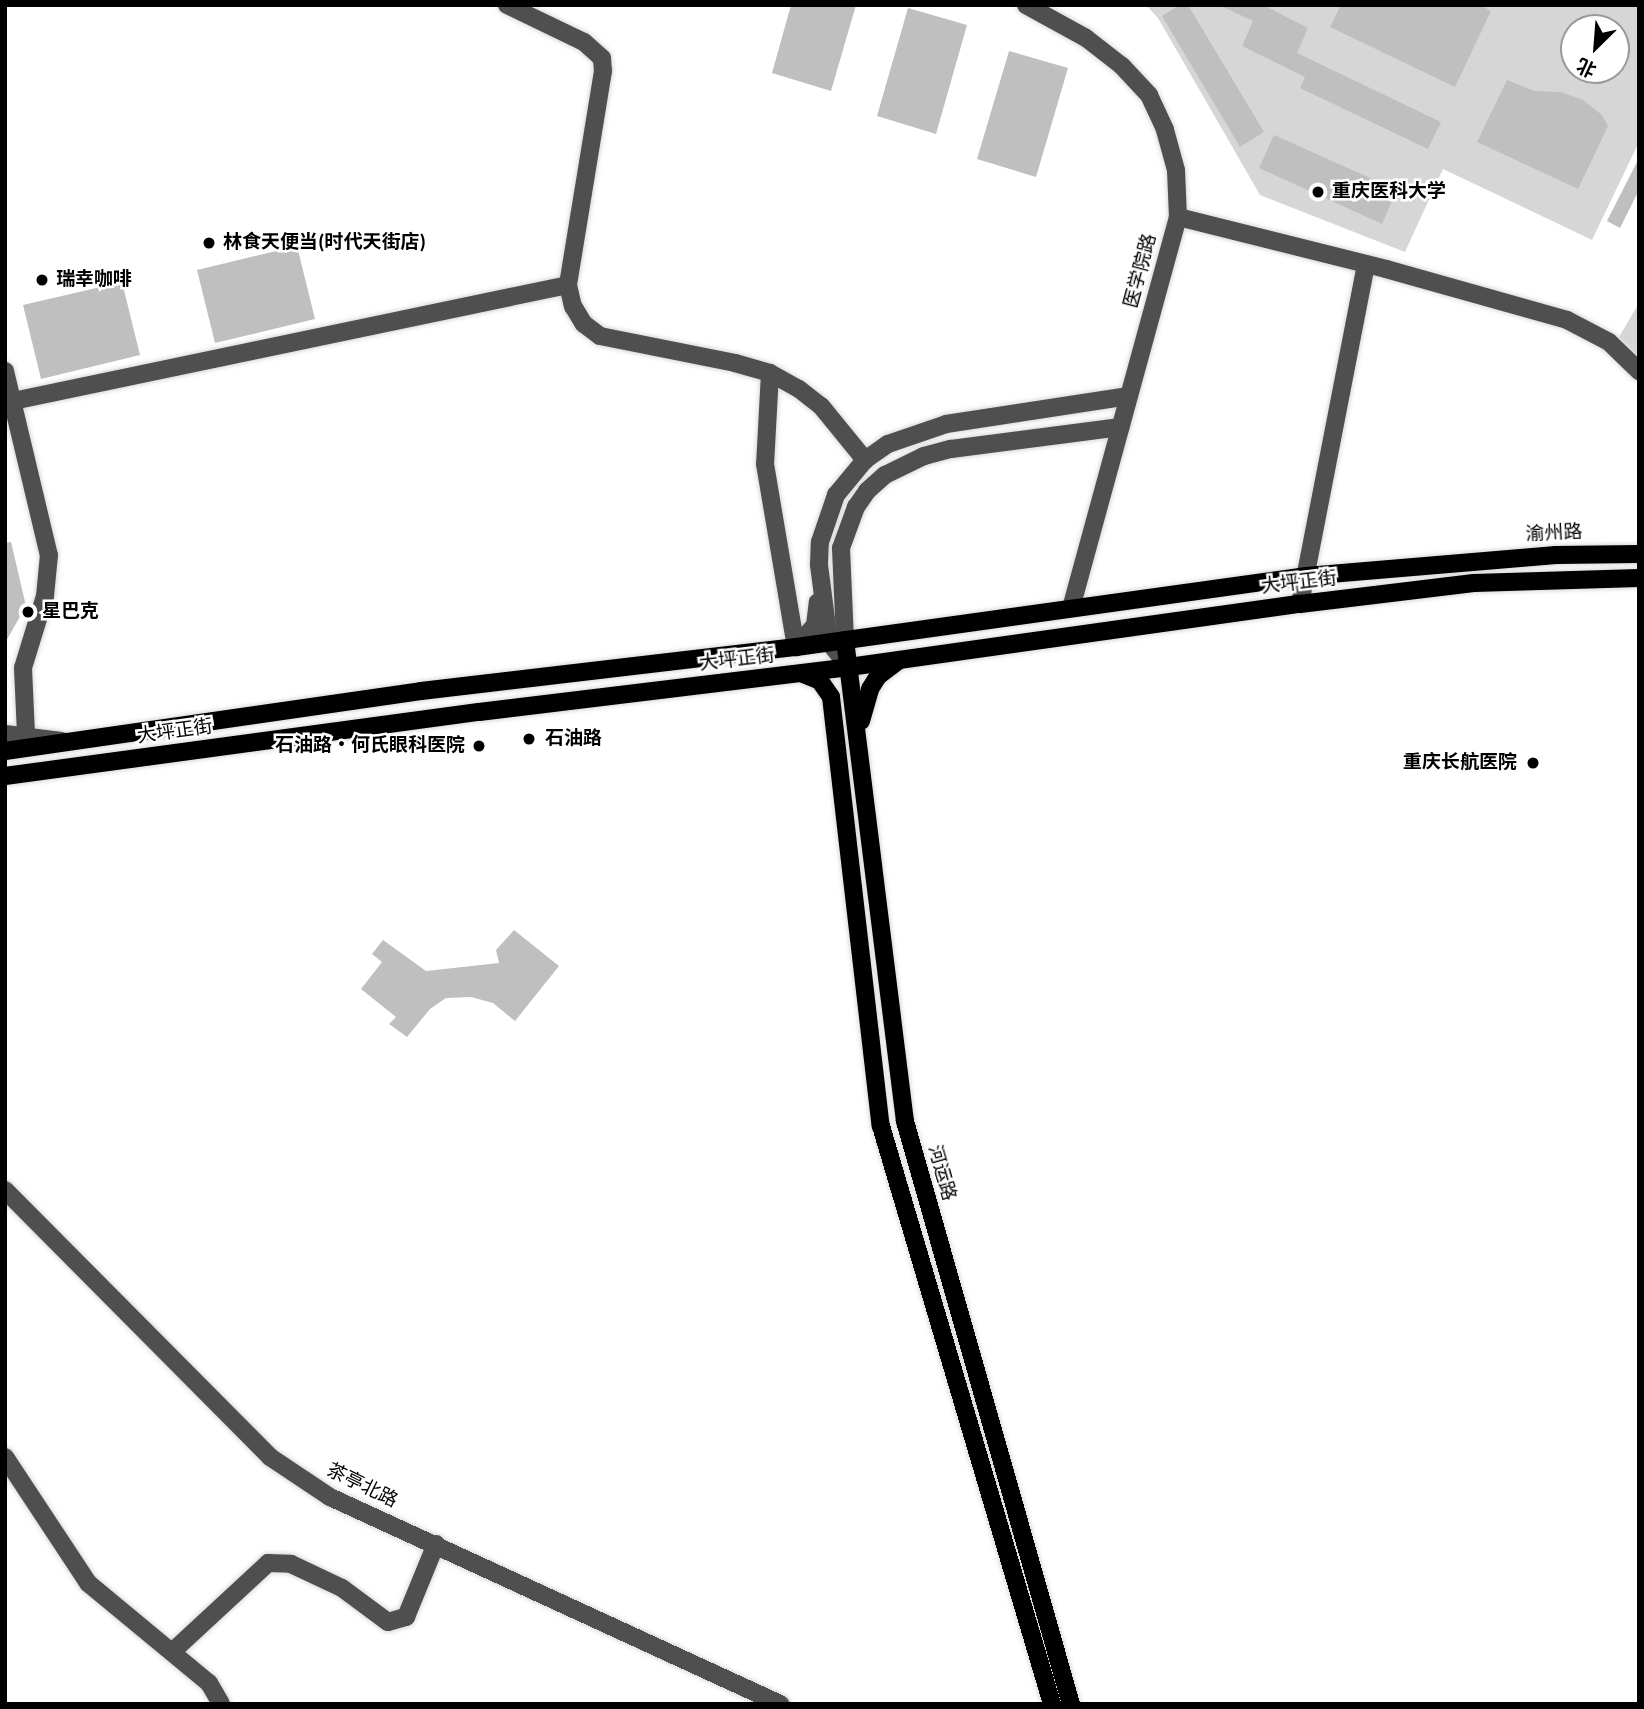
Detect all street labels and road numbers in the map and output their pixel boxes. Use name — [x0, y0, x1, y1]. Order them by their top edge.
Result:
street label: 医学院路 — [1120, 231, 1162, 311]
street label: 渝州路 — [1525, 521, 1583, 547]
street label: 大坪正街 — [1260, 567, 1338, 599]
street label: 大坪正街 — [698, 644, 776, 676]
street label: 大坪正街 — [136, 715, 214, 749]
street label: 河运路 — [922, 1142, 960, 1204]
street label: 茶亭北路 — [323, 1459, 401, 1513]

